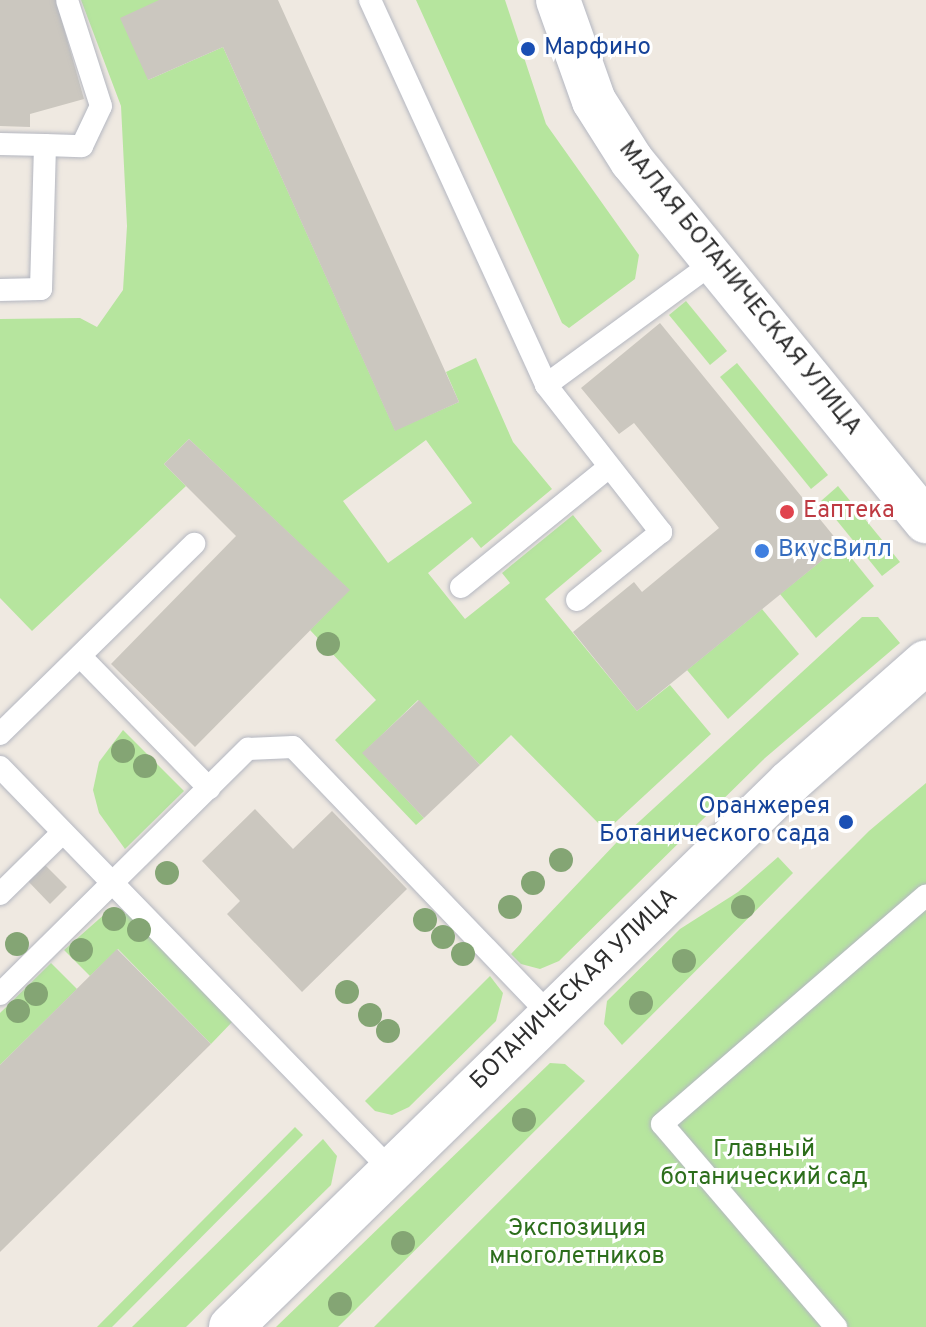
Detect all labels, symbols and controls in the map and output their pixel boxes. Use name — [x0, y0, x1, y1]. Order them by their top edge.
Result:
place label: Марфино — [544, 35, 651, 63]
marker: Марфино — [519, 40, 537, 58]
street label: МАЛАЯ БОТАНИЧЕСКАЯ УЛИЦА — [611, 136, 867, 442]
place label: Еаптека — [803, 498, 895, 526]
marker: Еаптека — [778, 503, 796, 521]
place label: ВкусВилл — [778, 537, 892, 565]
marker: ВкусВилл — [753, 542, 771, 560]
place label: Оранжерея Ботанического сада — [599, 794, 830, 850]
marker: Оранжерея Ботанического сада — [837, 813, 855, 831]
street label: БОТАНИЧЕСКАЯ УЛИЦА — [465, 883, 685, 1097]
park label: Главный ботанический сад — [660, 1137, 868, 1193]
park label: Экспозиция многолетников — [489, 1216, 665, 1272]

